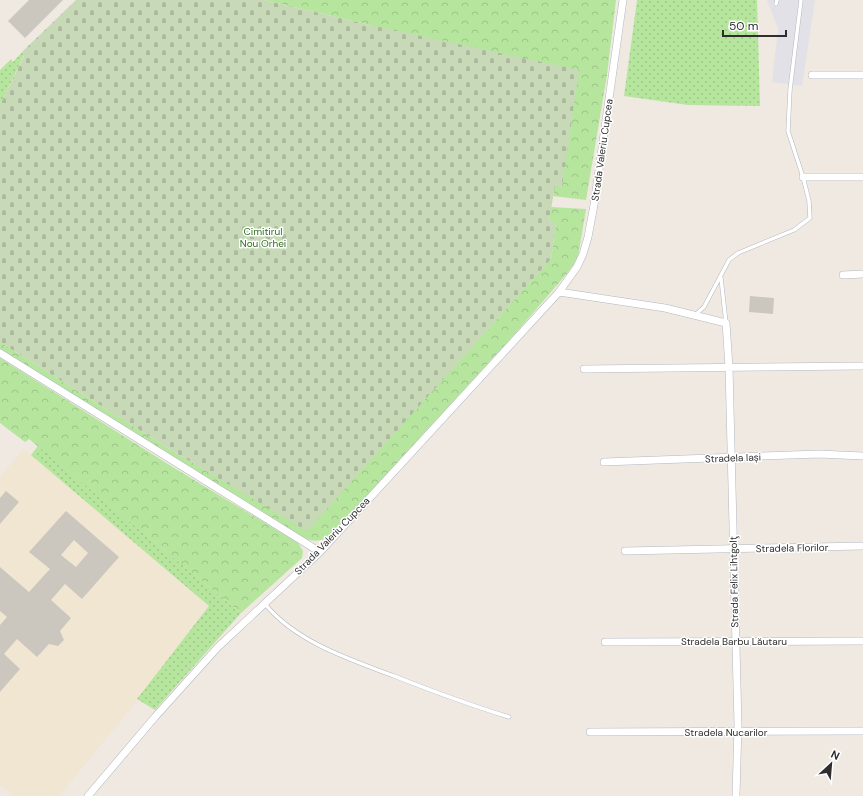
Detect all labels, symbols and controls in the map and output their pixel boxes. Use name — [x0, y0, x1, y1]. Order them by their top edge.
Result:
scale bar — [723, 12, 786, 38]
text: 50 m — [729, 18, 758, 34]
street label: Strada Valeriu Cupcea — [588, 98, 616, 202]
park label: Cimitirul Nou Orhei — [240, 225, 286, 250]
street label: Stradela Iași — [705, 451, 761, 465]
street label: Strada Valeriu Cupcea — [291, 494, 373, 578]
street label: Strada Felix Lihtgolţ — [727, 535, 741, 628]
street label: Stradela Florilor — [756, 541, 829, 555]
street label: Stradela Barbu Lăutaru — [681, 635, 787, 648]
street label: Stradela Nucarilor — [685, 726, 768, 739]
north arrow — [811, 744, 851, 784]
text: N — [829, 747, 842, 763]

